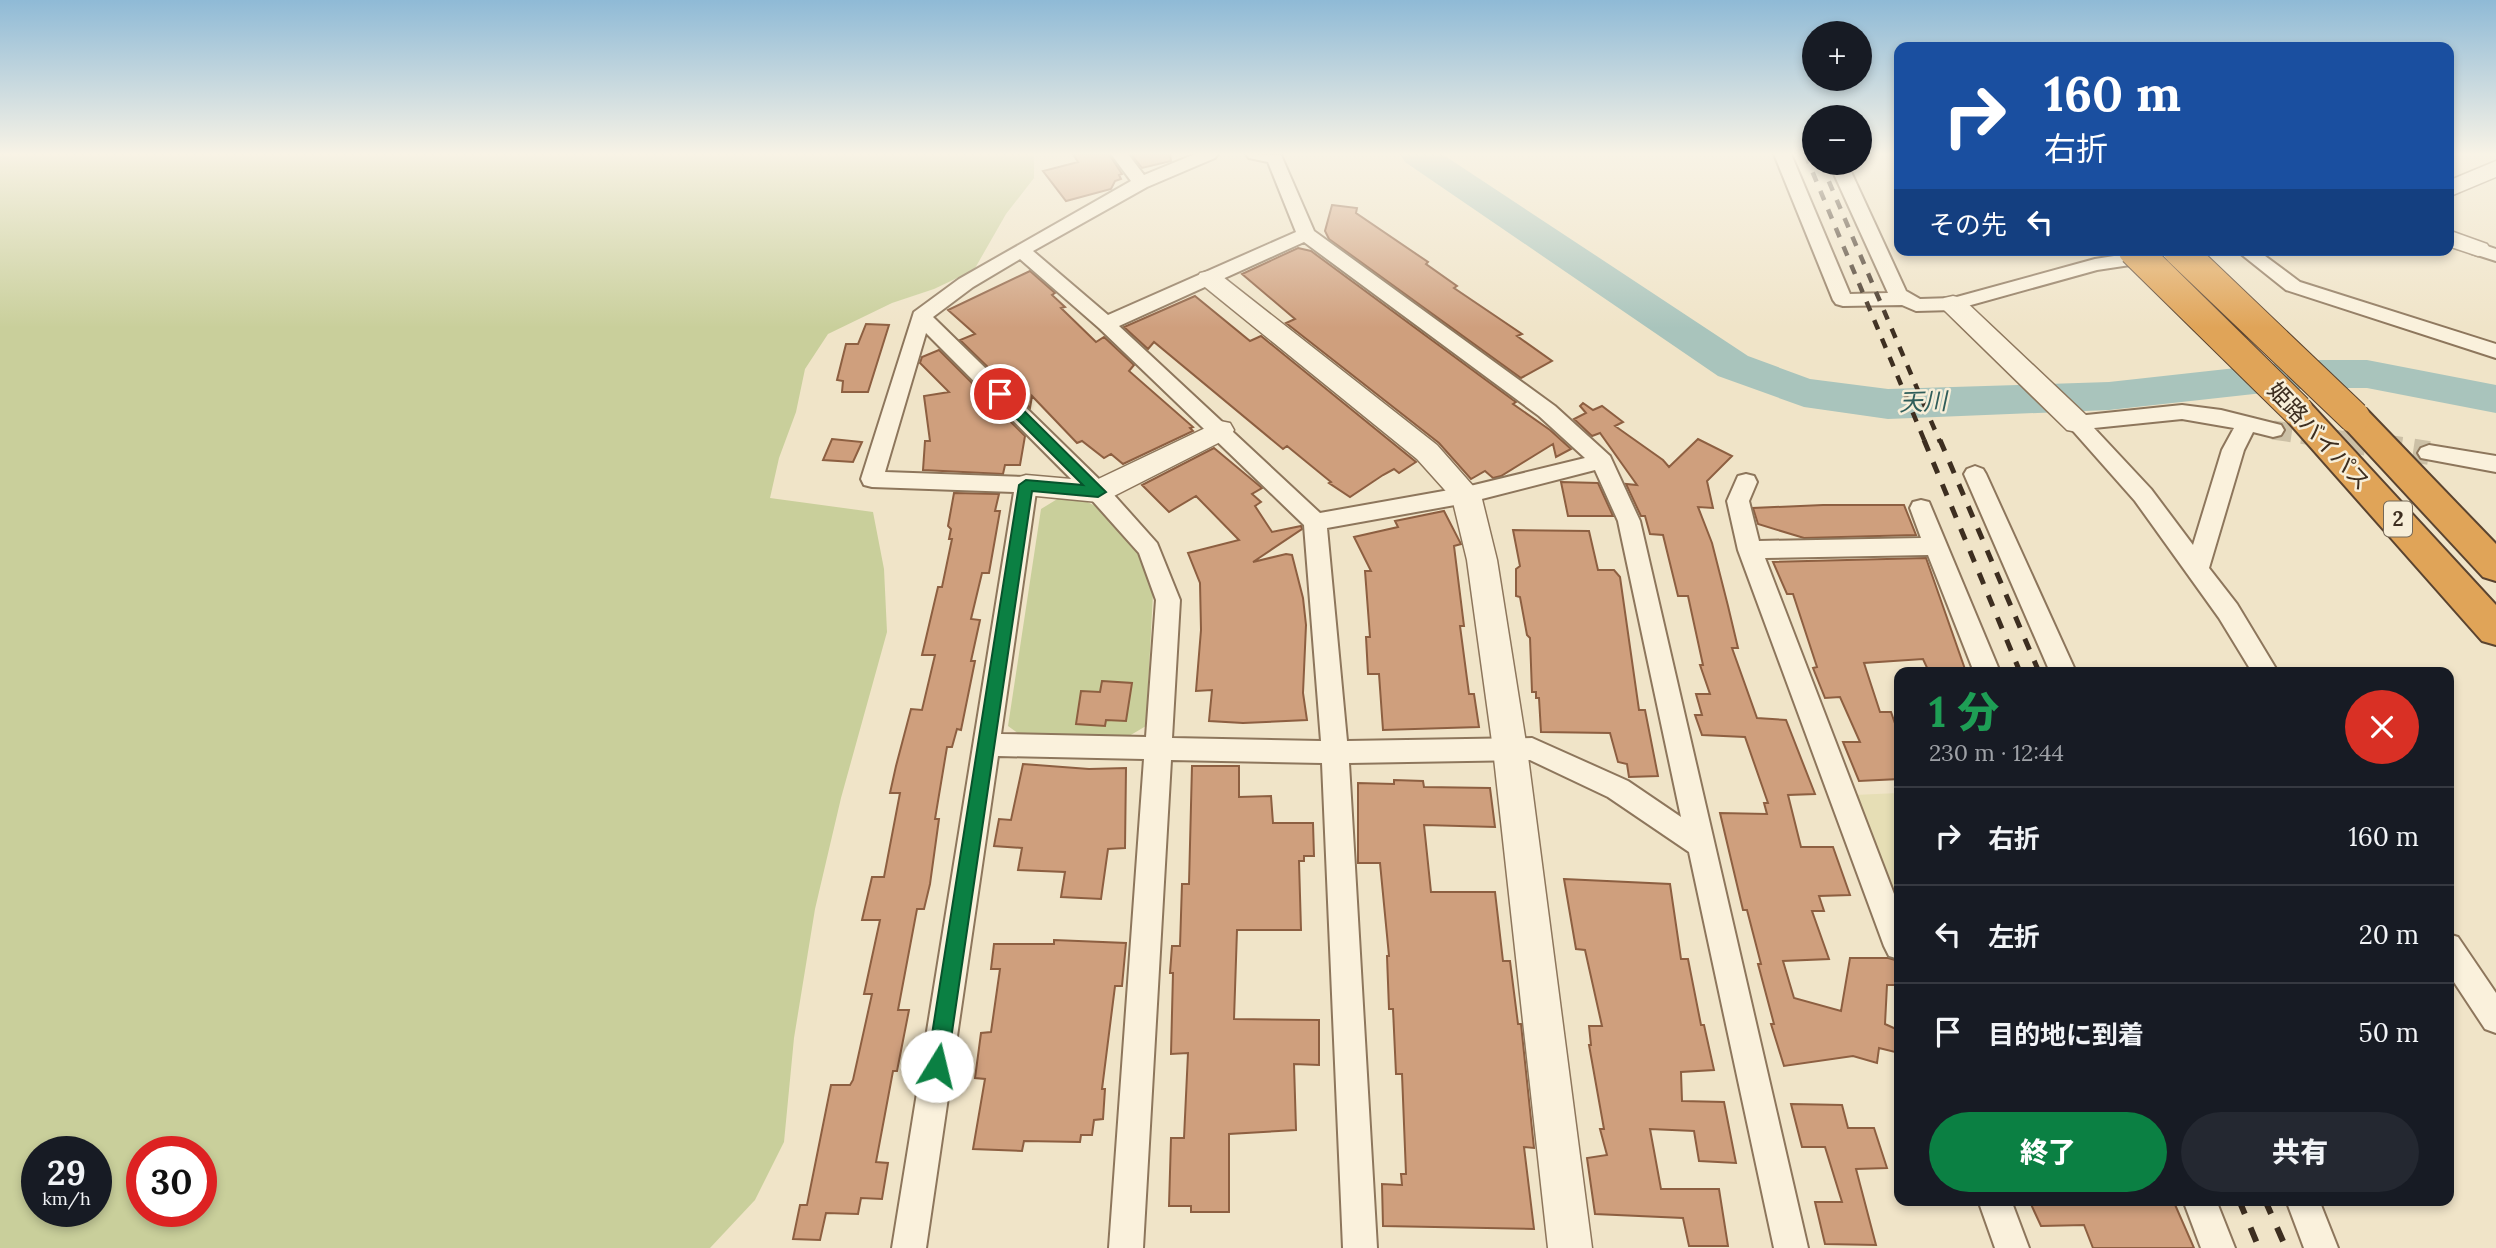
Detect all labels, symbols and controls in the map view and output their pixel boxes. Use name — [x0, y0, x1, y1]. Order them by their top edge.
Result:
map controls — [1802, 21, 1872, 175]
button: + — [1802, 21, 1872, 91]
text: 160 m — [2044, 62, 2181, 124]
icon: right — [1929, 70, 2020, 161]
button: − — [1802, 105, 1872, 175]
text: 右折 — [2044, 128, 2108, 169]
icon: left — [2021, 203, 2059, 241]
text: その先 — [1929, 208, 2007, 241]
pin — [970, 364, 1030, 424]
icon: arrive — [981, 375, 1019, 413]
street label: 姫路バイパス — [2262, 375, 2377, 496]
water label: 天川 — [1898, 385, 1951, 418]
road number: 2 — [2384, 502, 2412, 536]
text: 1 分 — [1929, 685, 1999, 739]
button: close — [2345, 690, 2419, 764]
text: 230 m · 12:44 — [1929, 738, 2064, 767]
icon: right — [1929, 817, 1967, 855]
text: 160 m — [2348, 820, 2419, 853]
text: 右折 — [1988, 822, 2040, 855]
icon: left — [1929, 915, 1967, 953]
text: 20 m — [2359, 918, 2419, 951]
text: 左折 — [1988, 920, 2040, 953]
icon: arrive — [1929, 1013, 1967, 1051]
text: 50 m — [2359, 1016, 2419, 1049]
text: 目的地に到着 — [1988, 1018, 2144, 1051]
position arrow — [900, 1029, 974, 1103]
button: 終了 — [1929, 1112, 2167, 1192]
button: 共有 — [2181, 1112, 2419, 1192]
speed limit sign: 30 — [126, 1136, 217, 1227]
text: 29 — [47, 1150, 86, 1195]
text: km/h — [42, 1187, 91, 1210]

